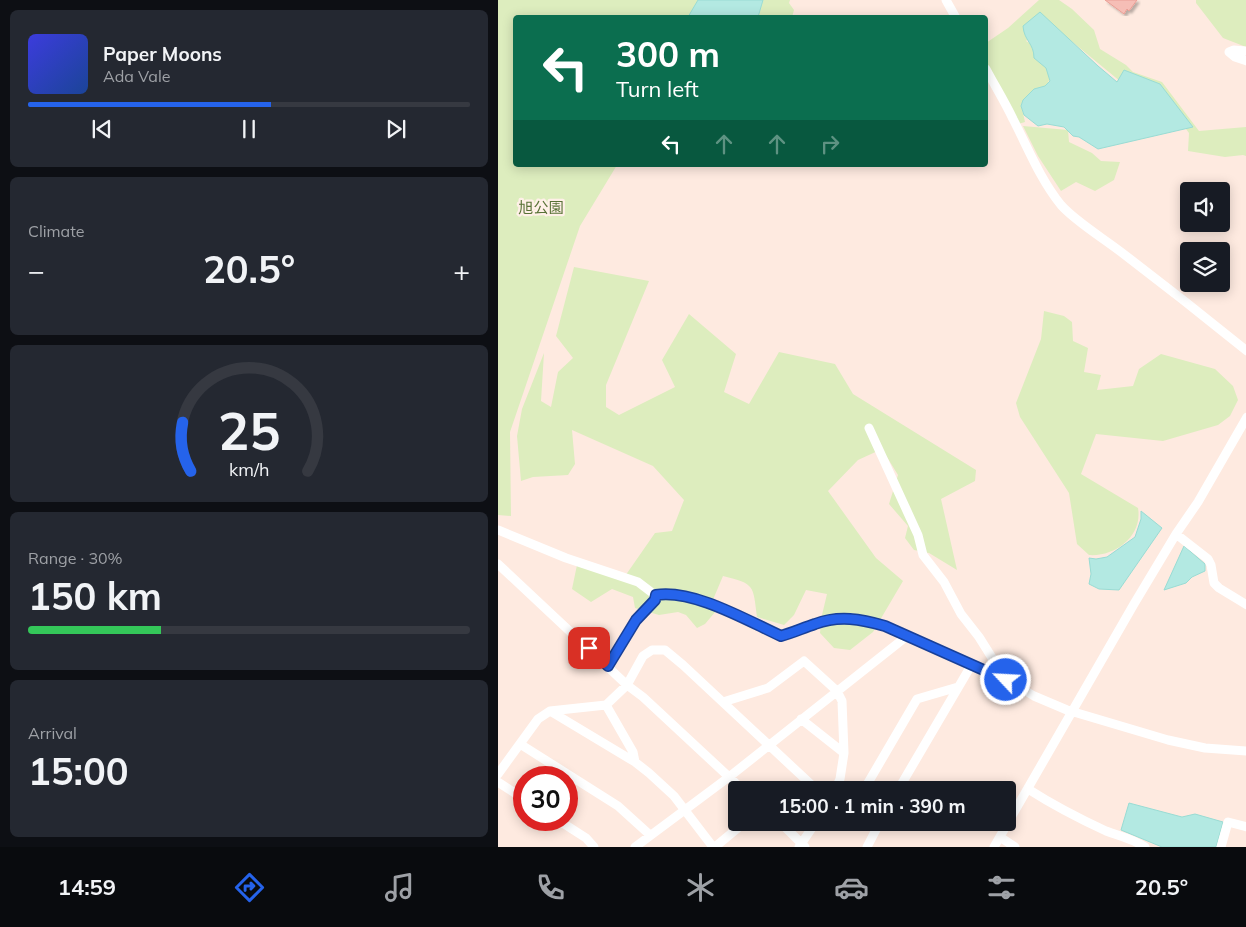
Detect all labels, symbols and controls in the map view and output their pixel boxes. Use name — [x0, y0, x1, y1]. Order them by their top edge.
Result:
text: 300 m — [616, 32, 720, 76]
icon: left — [533, 35, 598, 100]
text: Paper Moons — [103, 42, 222, 66]
text: Ada Vale — [103, 66, 170, 86]
text: Turn left — [616, 75, 699, 103]
icon: previous — [88, 115, 116, 143]
icon: pause — [235, 115, 263, 143]
icon: next — [382, 115, 410, 143]
icon: left — [657, 130, 685, 158]
icon: ahead — [710, 130, 738, 158]
icon: ahead — [763, 130, 791, 158]
icon: right — [816, 130, 844, 158]
map controls — [1180, 182, 1230, 292]
button: sound — [1180, 182, 1230, 232]
park label: 旭公園 — [518, 198, 564, 217]
text: Climate — [28, 221, 84, 241]
button: layers — [1180, 242, 1230, 292]
text: 20.5° — [203, 245, 295, 293]
text: − — [28, 253, 45, 288]
text: + — [453, 253, 470, 288]
text: 25 — [218, 398, 280, 463]
text: km/h — [229, 458, 269, 480]
text: Range · 30% — [28, 548, 123, 568]
text: 150 km — [28, 572, 162, 620]
pin — [568, 627, 610, 669]
icon: arrive — [575, 634, 603, 662]
position arrow — [979, 653, 1031, 705]
text: Arrival — [28, 723, 77, 743]
text: 15:00 — [28, 747, 129, 795]
speed limit sign: 30 — [513, 766, 578, 831]
text: 15:00 · 1 min · 390 m — [778, 794, 966, 818]
icon: directions — [232, 870, 267, 905]
icon: music — [382, 870, 417, 905]
icon: phone — [533, 870, 568, 905]
icon: climate — [683, 870, 718, 905]
icon: car — [834, 870, 869, 905]
icon: filters — [984, 870, 1019, 905]
text: 14:59 — [58, 873, 116, 901]
text: 20.5° — [1135, 873, 1188, 901]

